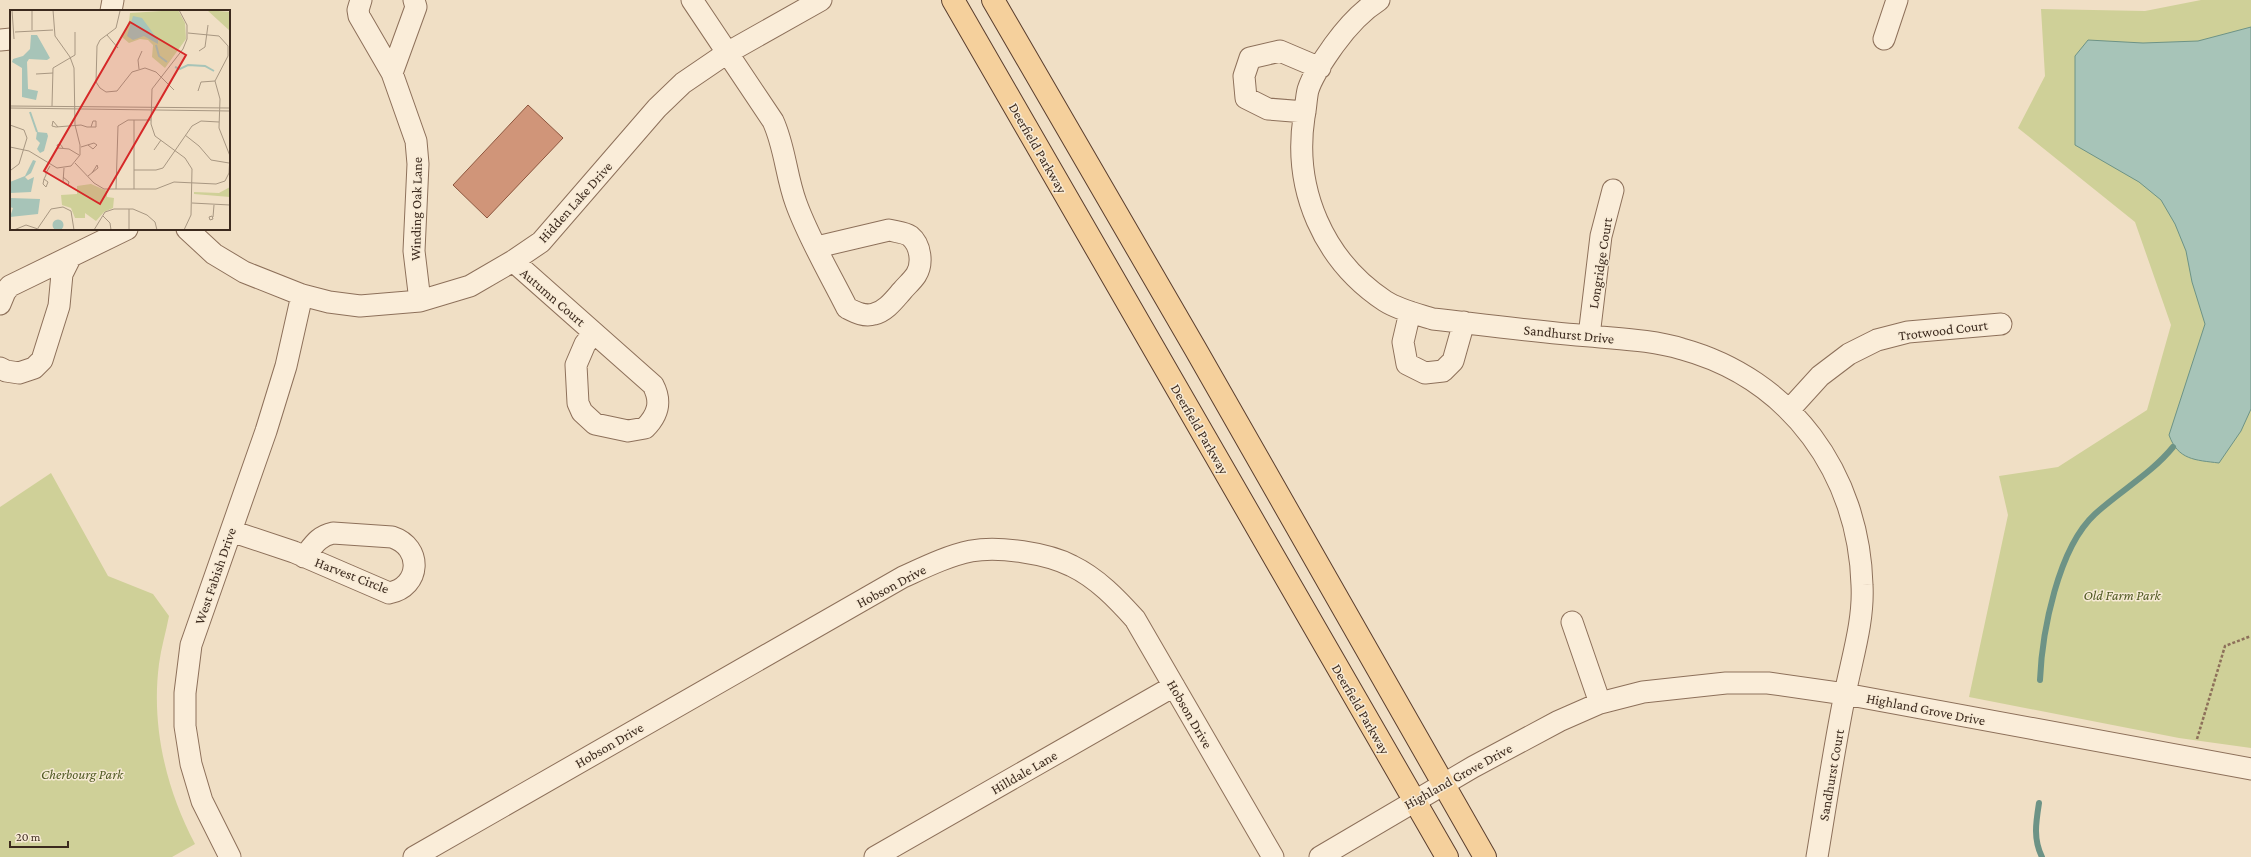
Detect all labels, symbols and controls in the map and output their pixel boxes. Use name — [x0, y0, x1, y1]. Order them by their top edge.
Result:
inset map — [10, 10, 230, 230]
street label: Deerfield Parkway — [1006, 100, 1071, 196]
street label: Winding Oak Lane — [407, 157, 425, 261]
street label: Hidden Lake Drive — [535, 158, 615, 246]
street label: Longridge Court — [1585, 216, 1615, 310]
street label: Autumn Court — [517, 264, 589, 330]
street label: Trotwood Court — [1897, 317, 1989, 343]
street label: Sandhurst Drive — [1523, 321, 1615, 347]
street label: Deerfield Parkway — [1168, 381, 1233, 477]
street label: West Fabish Drive — [191, 526, 239, 626]
street label: Harvest Circle — [313, 554, 391, 596]
street label: Hobson Drive — [854, 561, 928, 611]
park label: Old Farm Park — [2083, 587, 2161, 603]
street label: Deerfield Parkway — [1329, 661, 1394, 757]
street label: Hobson Drive — [1164, 677, 1216, 751]
street label: Highland Grove Drive — [1865, 690, 1987, 728]
street label: Hobson Drive — [572, 719, 646, 771]
street label: Sandhurst Court — [1815, 728, 1847, 822]
street label: Highland Grove Drive — [1401, 740, 1515, 812]
street label: Hilldale Lane — [988, 747, 1060, 797]
park label: Cherbourg Park — [41, 766, 124, 782]
scale bar — [10, 823, 68, 849]
text: 20 m — [16, 830, 41, 844]

